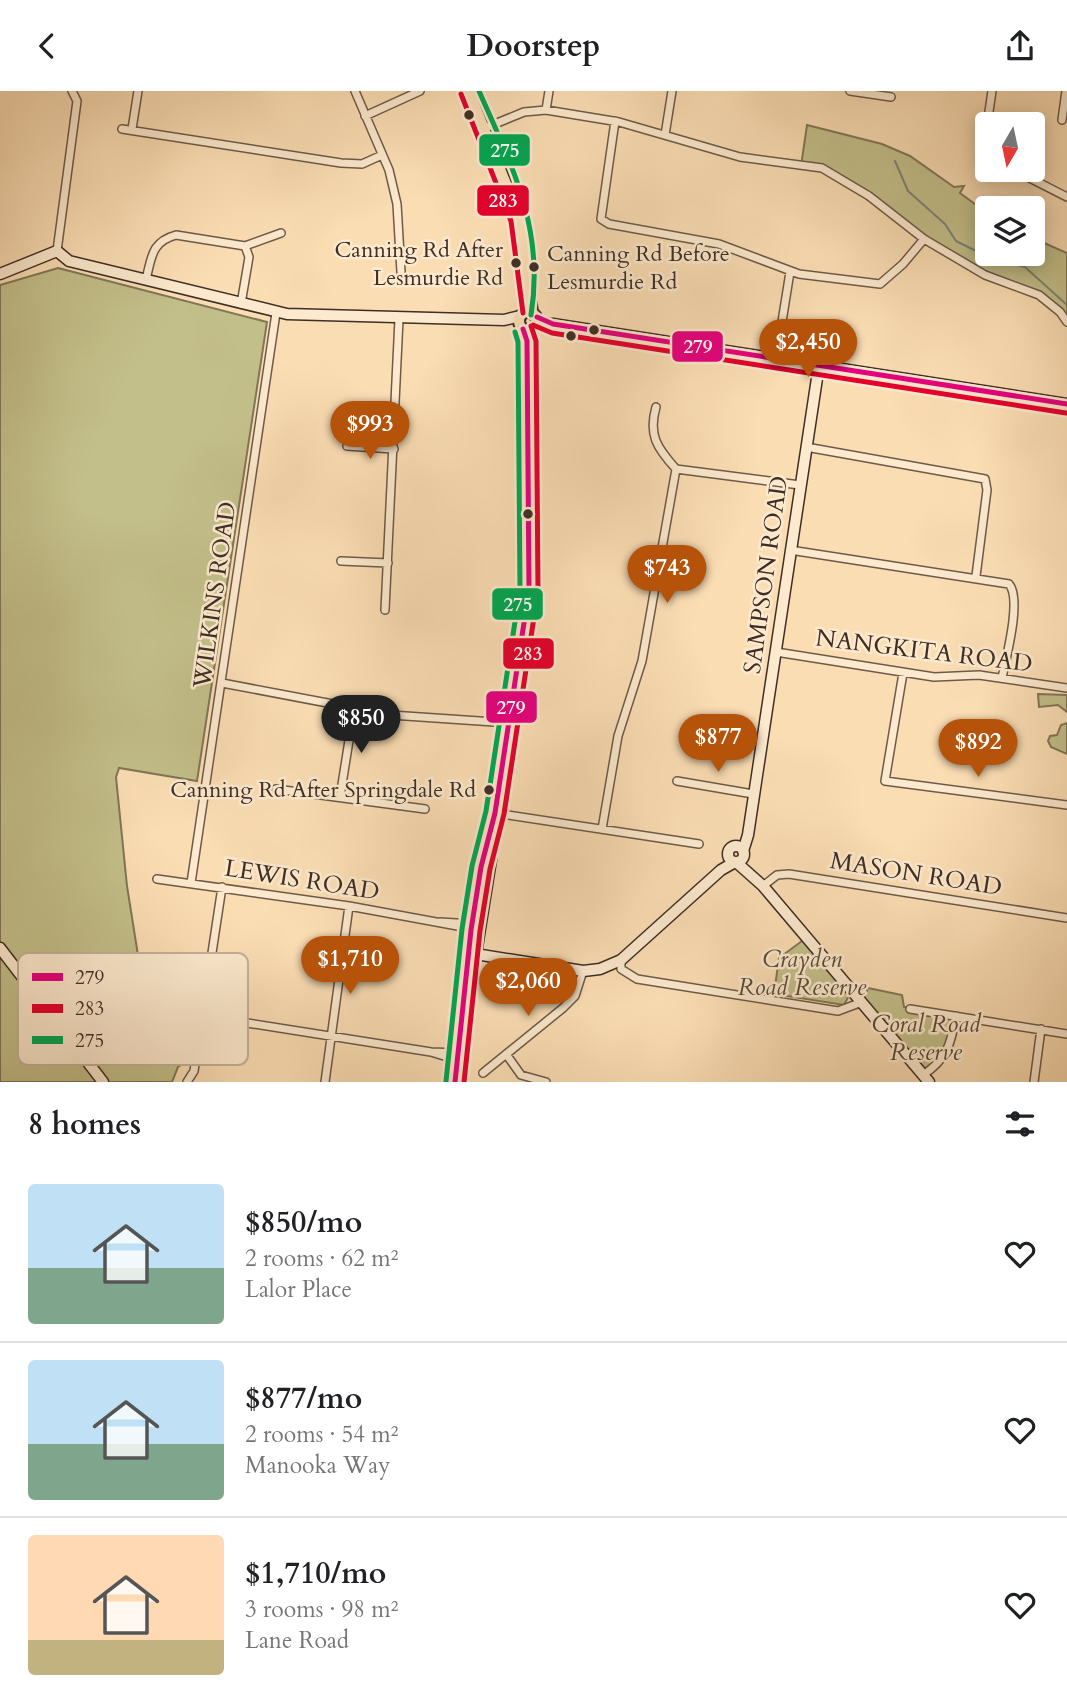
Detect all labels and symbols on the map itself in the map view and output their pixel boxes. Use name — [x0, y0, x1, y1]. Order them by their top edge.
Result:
unlabelled marker — [462, 108, 476, 122]
north arrow — [975, 112, 1045, 182]
line badge: 275 — [478, 133, 531, 167]
text: 275 — [490, 138, 520, 164]
line badge: 283 — [476, 184, 530, 217]
text: 283 — [488, 188, 518, 214]
place label: Canning Rd After Lesmurdie Rd — [335, 235, 504, 293]
place label: Canning Rd Before Lesmurdie Rd — [547, 239, 730, 297]
marker: Canning Rd After Lesmurdie Rd — [509, 256, 523, 270]
marker: Canning Rd Before Lesmurdie Rd — [527, 260, 541, 274]
pin: $2,450 — [751, 320, 865, 379]
unlabelled marker — [587, 323, 601, 337]
unlabelled marker — [564, 329, 578, 343]
line badge: 279 — [671, 330, 724, 363]
text: 279 — [683, 334, 713, 360]
pin: $993 — [329, 401, 411, 461]
street label: SAMPSON ROAD — [736, 474, 796, 676]
street label: WILKINS ROAD — [185, 500, 244, 691]
unlabelled marker — [521, 507, 535, 521]
pin: $743 — [626, 545, 708, 605]
line badge: 275 — [491, 587, 544, 621]
text: 275 — [503, 592, 533, 618]
street label: NANGKITA ROAD — [814, 621, 1034, 681]
line badge: 283 — [502, 637, 555, 670]
text: 283 — [513, 641, 543, 667]
line badge: 279 — [485, 690, 538, 724]
pin: $850 — [320, 695, 402, 755]
text: 279 — [496, 695, 526, 721]
pin: $877 — [677, 715, 759, 774]
pin: $892 — [937, 719, 1019, 779]
place label: Canning Rd After Springdale Rd — [170, 775, 476, 805]
marker: Canning Rd After Springdale Rd — [482, 783, 496, 797]
street label: MASON ROAD — [828, 844, 1004, 904]
street label: LEWIS ROAD — [222, 851, 382, 909]
pin: $1,710 — [293, 937, 407, 996]
park label: Crayden Road Reserve — [738, 943, 867, 1004]
legend — [18, 953, 248, 1065]
pin: $2,060 — [471, 958, 585, 1018]
text: 279 — [75, 965, 104, 991]
text: 283 — [75, 996, 104, 1022]
park label: Coral Road Reserve — [872, 1008, 982, 1069]
text: 275 — [75, 1028, 104, 1054]

